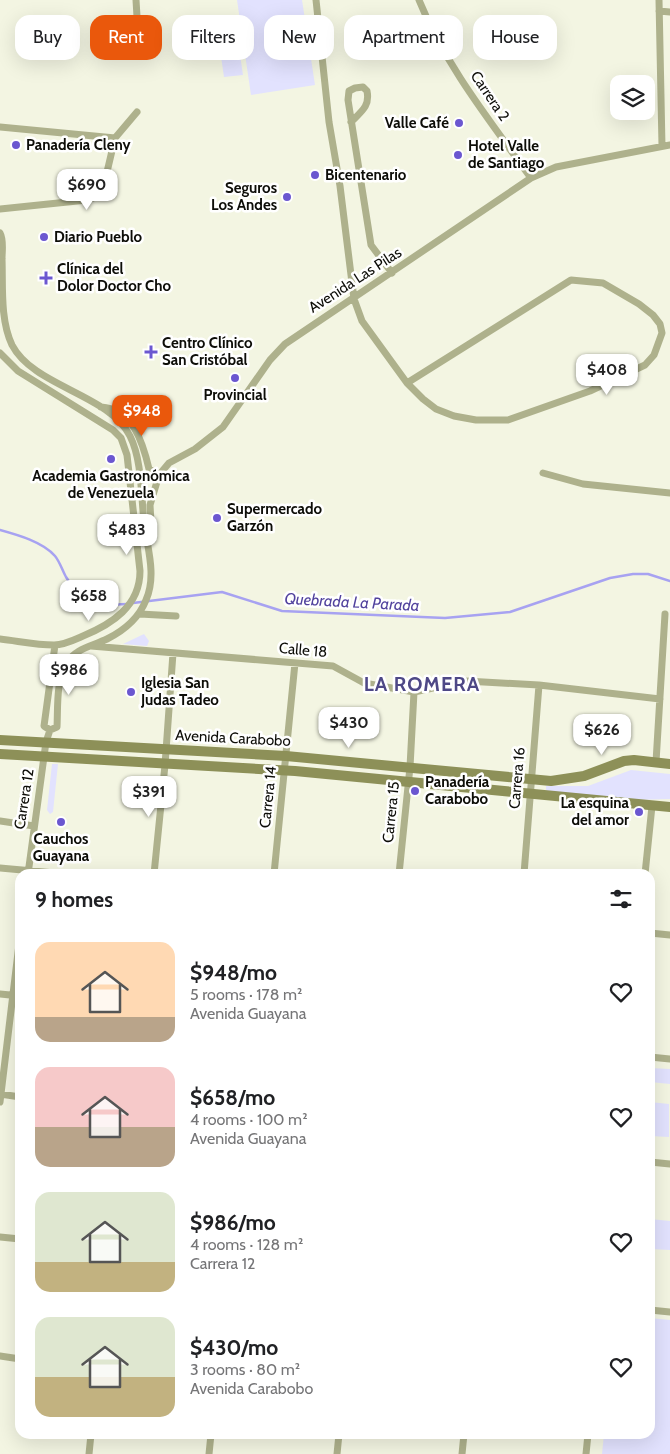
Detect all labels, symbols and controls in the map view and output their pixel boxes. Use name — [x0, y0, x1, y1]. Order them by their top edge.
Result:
chip: Buy — [15, 15, 80, 60]
chip: Rent — [90, 15, 162, 60]
chip: Filters — [172, 15, 254, 60]
chip: New — [264, 15, 334, 60]
chip: Apartment — [344, 15, 463, 60]
chip: House — [473, 15, 557, 60]
street label: Carrera 2 — [467, 68, 513, 125]
map controls — [610, 75, 655, 120]
button: layers — [610, 75, 655, 120]
place label: Valle Café — [385, 114, 449, 132]
marker: Valle Café — [453, 117, 465, 129]
place label: Panadería Cleny — [26, 136, 131, 154]
place label: Hotel Valle de Santiago — [468, 137, 545, 172]
marker: Panadería Cleny — [10, 139, 22, 151]
marker: Hotel Valle de Santiago — [452, 149, 464, 161]
place label: Bicentenario — [325, 166, 407, 184]
pin: $690 — [57, 168, 117, 211]
marker: Bicentenario — [309, 169, 321, 181]
text: $690 — [68, 175, 106, 194]
place label: Seguros Los Andes — [211, 179, 277, 214]
marker: Seguros Los Andes — [281, 191, 293, 203]
place label: Diario Pueblo — [54, 228, 143, 246]
marker: Diario Pueblo — [38, 231, 50, 243]
street label: Avenida Las Pilas — [305, 243, 405, 317]
place label: Clínica del Dolor Doctor Cho — [57, 260, 172, 295]
marker: Clínica del Dolor Doctor Cho — [39, 271, 53, 285]
place label: Centro Clínico San Cristóbal — [162, 334, 253, 369]
marker: Centro Clínico San Cristóbal — [144, 345, 158, 359]
pin: $408 — [577, 354, 637, 396]
text: $408 — [587, 360, 627, 379]
marker: Provincial — [229, 372, 241, 384]
place label: Provincial — [203, 386, 267, 404]
pin: $948 — [112, 394, 172, 437]
text: $948 — [123, 401, 161, 420]
marker: Academia Gastronómica de Venezuela — [105, 453, 117, 465]
place label: Academia Gastronómica de Venezuela — [32, 467, 190, 502]
place label: Supermercado Garzón — [227, 500, 323, 535]
marker: Supermercado Garzón — [211, 512, 223, 524]
pin: $483 — [97, 514, 157, 556]
text: $483 — [108, 520, 146, 539]
pin: $658 — [59, 580, 119, 622]
text: $658 — [71, 586, 107, 605]
water label: Quebrada La Parada — [284, 589, 420, 615]
street label: Calle 18 — [278, 639, 328, 661]
pin: $986 — [39, 654, 99, 696]
text: $986 — [51, 660, 87, 679]
district label: LA ROMERA — [364, 672, 480, 696]
place label: Iglesia San Judas Tadeo — [140, 674, 219, 709]
marker: Iglesia San Judas Tadeo — [125, 686, 137, 698]
pin: $430 — [319, 706, 379, 749]
text: $430 — [329, 713, 369, 732]
pin: $626 — [572, 714, 632, 756]
text: $626 — [584, 720, 620, 739]
street label: Avenida Carabobo — [175, 726, 291, 750]
street label: Carrera 16 — [505, 746, 529, 810]
street label: Carrera 14 — [256, 765, 280, 829]
street label: Carrera 12 — [10, 767, 38, 831]
place label: Panadería Carabobo — [425, 773, 490, 808]
pin: $391 — [119, 776, 179, 818]
street label: Carrera 15 — [379, 780, 403, 844]
text: $391 — [133, 782, 165, 801]
marker: Panadería Carabobo — [409, 785, 421, 797]
place label: La esquina del amor — [560, 794, 630, 829]
marker: La esquina del amor — [633, 806, 645, 818]
marker: Cauchos Guayana — [55, 816, 67, 828]
place label: Cauchos Guayana — [33, 830, 90, 865]
icon: filters — [607, 885, 635, 913]
text: 9 homes — [35, 887, 113, 912]
text: $948/mo — [190, 960, 277, 985]
icon: home — [75, 962, 135, 1022]
icon: heart — [607, 978, 635, 1006]
text: 5 rooms · 178 m² — [190, 985, 302, 1004]
text: Avenida Guayana — [190, 1004, 306, 1023]
text: $658/mo — [190, 1085, 275, 1110]
icon: home — [75, 1087, 135, 1147]
icon: heart — [607, 1103, 635, 1131]
text: 4 rooms · 100 m² — [190, 1110, 307, 1129]
text: Avenida Guayana — [190, 1129, 306, 1148]
text: $986/mo — [190, 1210, 276, 1235]
icon: home — [75, 1212, 135, 1272]
icon: heart — [607, 1228, 635, 1256]
text: 4 rooms · 128 m² — [190, 1235, 303, 1254]
text: Carrera 12 — [190, 1254, 255, 1273]
text: $430/mo — [190, 1335, 278, 1360]
icon: home — [75, 1337, 135, 1397]
icon: heart — [607, 1353, 635, 1381]
text: 3 rooms · 80 m² — [190, 1360, 300, 1379]
text: Avenida Carabobo — [190, 1379, 313, 1398]

